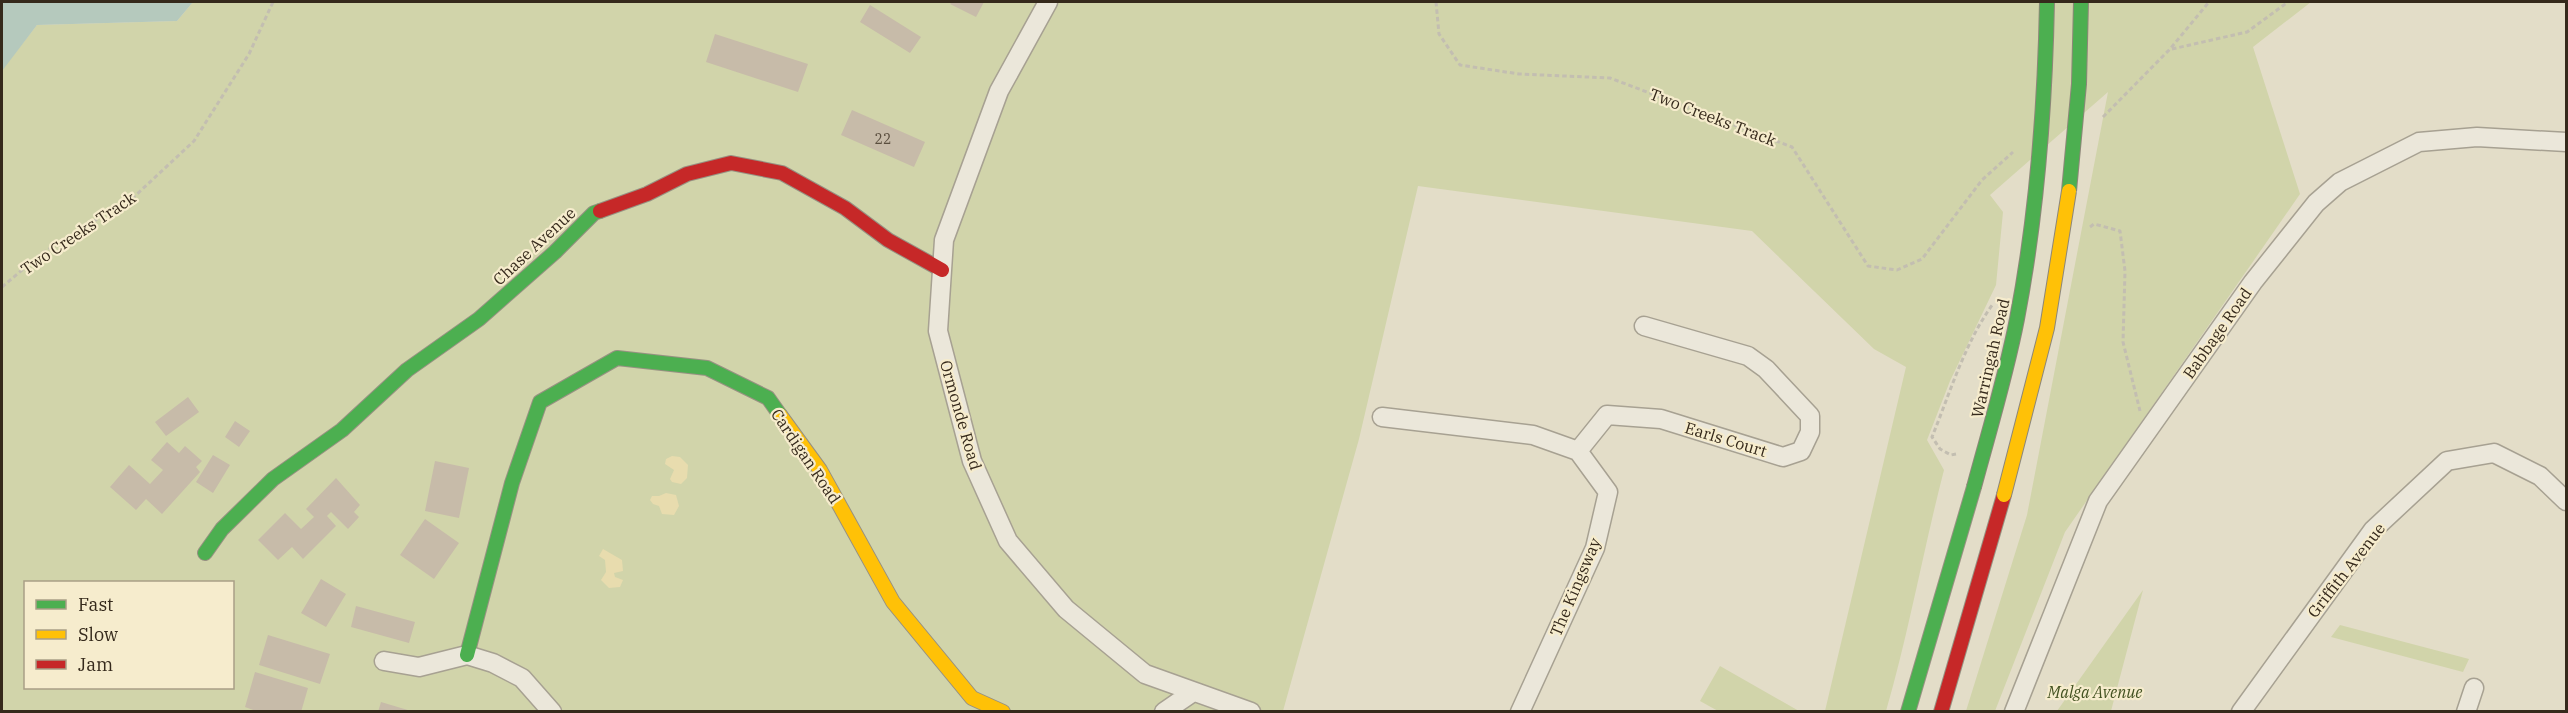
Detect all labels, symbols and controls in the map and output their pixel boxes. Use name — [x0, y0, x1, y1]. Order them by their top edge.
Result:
street label: Two Creeks Track — [1647, 84, 1780, 151]
house number: 22 — [875, 130, 891, 148]
street label: Two Creeks Track — [17, 187, 140, 279]
street label: Chase Avenue — [489, 203, 579, 289]
street label: Babbage Road — [2178, 284, 2256, 382]
street label: Warringah Road — [1967, 296, 2014, 420]
street label: Ormonde Road — [936, 358, 986, 472]
street label: Cardigan Road — [767, 405, 845, 508]
street label: Earls Court — [1683, 417, 1770, 461]
street label: Griffith Avenue — [2303, 519, 2389, 621]
street label: The Kingsway — [1545, 534, 1605, 639]
legend — [24, 581, 234, 689]
text: Fast — [78, 593, 113, 616]
text: Slow — [78, 623, 118, 646]
text: Jam — [78, 653, 113, 676]
park label: Malga Avenue — [2047, 682, 2142, 702]

